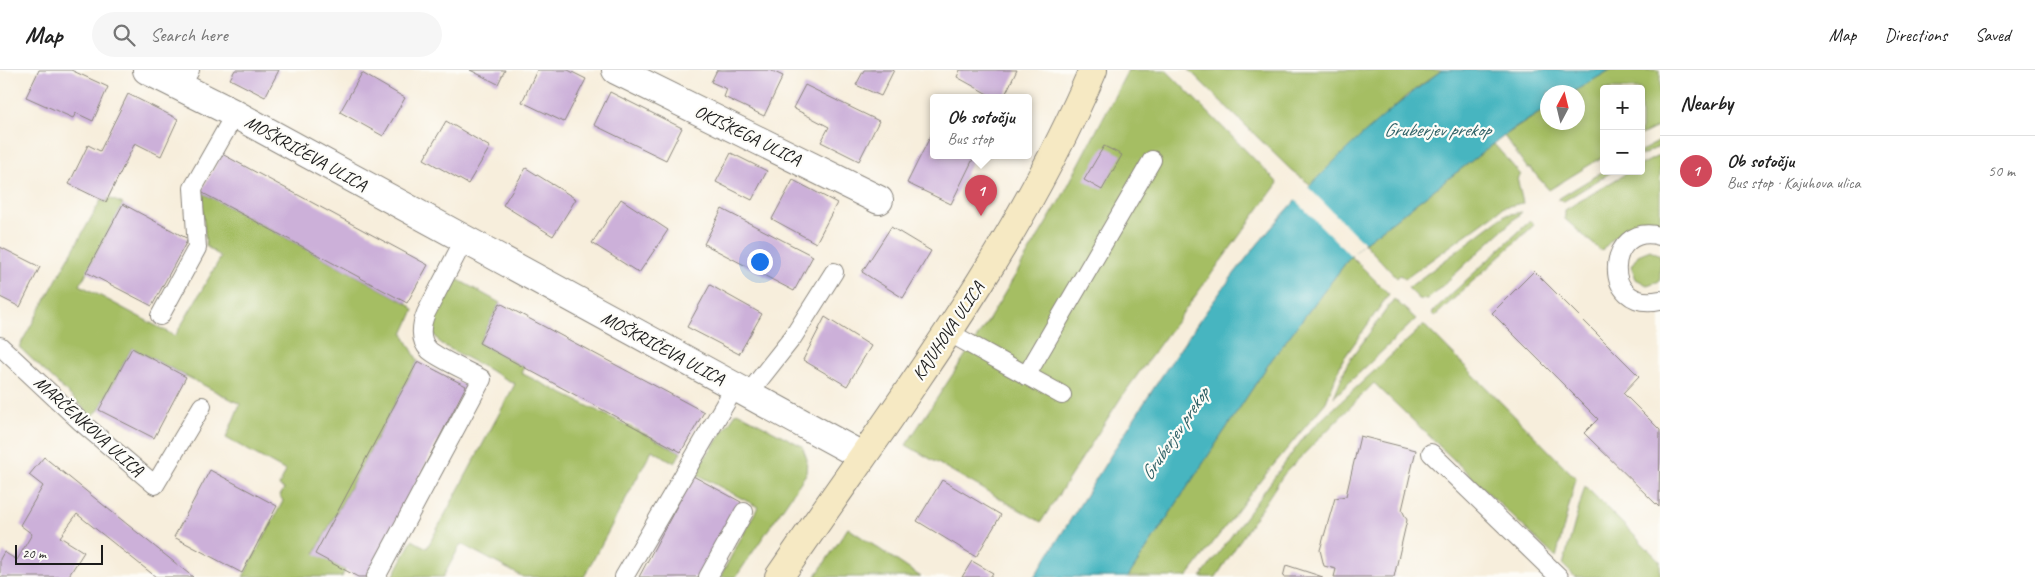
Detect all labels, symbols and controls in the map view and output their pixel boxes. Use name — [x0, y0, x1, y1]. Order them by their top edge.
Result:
search box — [92, 12, 442, 57]
text: Map — [25, 20, 62, 50]
icon: search — [110, 21, 138, 49]
text: Search here — [150, 23, 228, 47]
text: Map — [1829, 24, 1856, 46]
text: Directions — [1884, 24, 1947, 46]
text: Saved — [1975, 24, 2010, 46]
north arrow — [1540, 85, 1585, 130]
map controls — [1600, 85, 1645, 175]
button: + — [1600, 85, 1645, 130]
text: Nearby — [1680, 90, 1733, 116]
popup — [930, 94, 1032, 159]
street label: OKIŠKEGA ULICA — [691, 100, 806, 171]
text: Ob sotočju — [948, 105, 1014, 129]
street label: MOŠKRIČEVA ULICA — [241, 110, 372, 196]
water label: Gruberjev prekop — [1384, 118, 1493, 142]
text: Bus stop — [948, 129, 994, 149]
button: − — [1600, 130, 1645, 175]
text: Ob sotočju — [1727, 149, 1794, 173]
text: 1 — [1692, 161, 1700, 181]
text: 50 m — [1988, 161, 2015, 181]
text: Bus stop · Kajuhova ulica — [1727, 173, 1861, 193]
pin: 1 — [965, 175, 997, 216]
your location — [747, 249, 773, 275]
street label: KAJUHOVA ULICA — [907, 277, 989, 384]
street label: MOŠKRIČEVA ULICA — [598, 306, 729, 390]
street label: MARČENKOVA ULICA — [30, 371, 149, 482]
water label: Gruberjev prekop — [1135, 381, 1216, 485]
scale bar — [15, 542, 102, 565]
text: 20 m — [22, 545, 46, 562]

